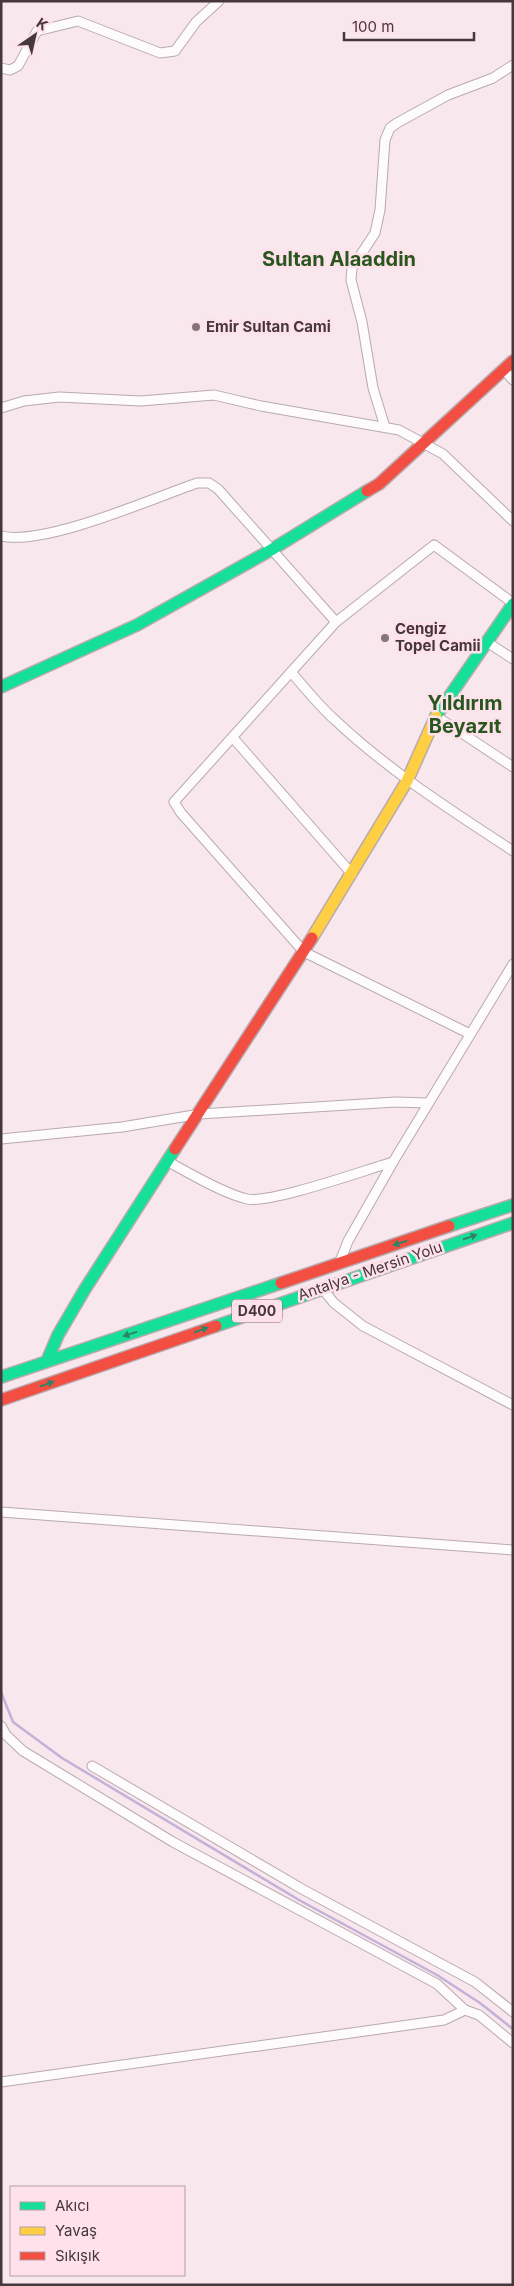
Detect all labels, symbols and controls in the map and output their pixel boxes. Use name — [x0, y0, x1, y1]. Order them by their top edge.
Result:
north arrow — [10, 10, 60, 60]
scale bar — [344, 10, 474, 42]
text: K — [34, 14, 51, 34]
text: 100 m — [352, 17, 394, 36]
district label: Sultan Alaaddin — [262, 247, 416, 271]
place label: Emir Sultan Cami — [206, 317, 331, 336]
marker: Emir Sultan Cami — [190, 321, 202, 333]
place label: Cengiz Topel Camii — [395, 619, 481, 655]
marker: Cengiz Topel Camii — [379, 632, 391, 644]
district label: Yıldırım Beyazıt — [427, 691, 503, 738]
one-way arrow — [463, 1233, 478, 1241]
street label: Antalya - Mersin Yolu — [295, 1237, 445, 1304]
one-way arrow — [393, 1240, 408, 1247]
road number: D400 — [232, 1300, 282, 1322]
one-way arrow — [193, 1326, 208, 1333]
one-way arrow — [122, 1330, 137, 1338]
one-way arrow — [40, 1380, 55, 1387]
legend — [10, 2186, 185, 2276]
text: Akıcı — [55, 2196, 89, 2215]
text: Yavaş — [55, 2221, 97, 2240]
text: Sıkışık — [55, 2246, 101, 2265]

